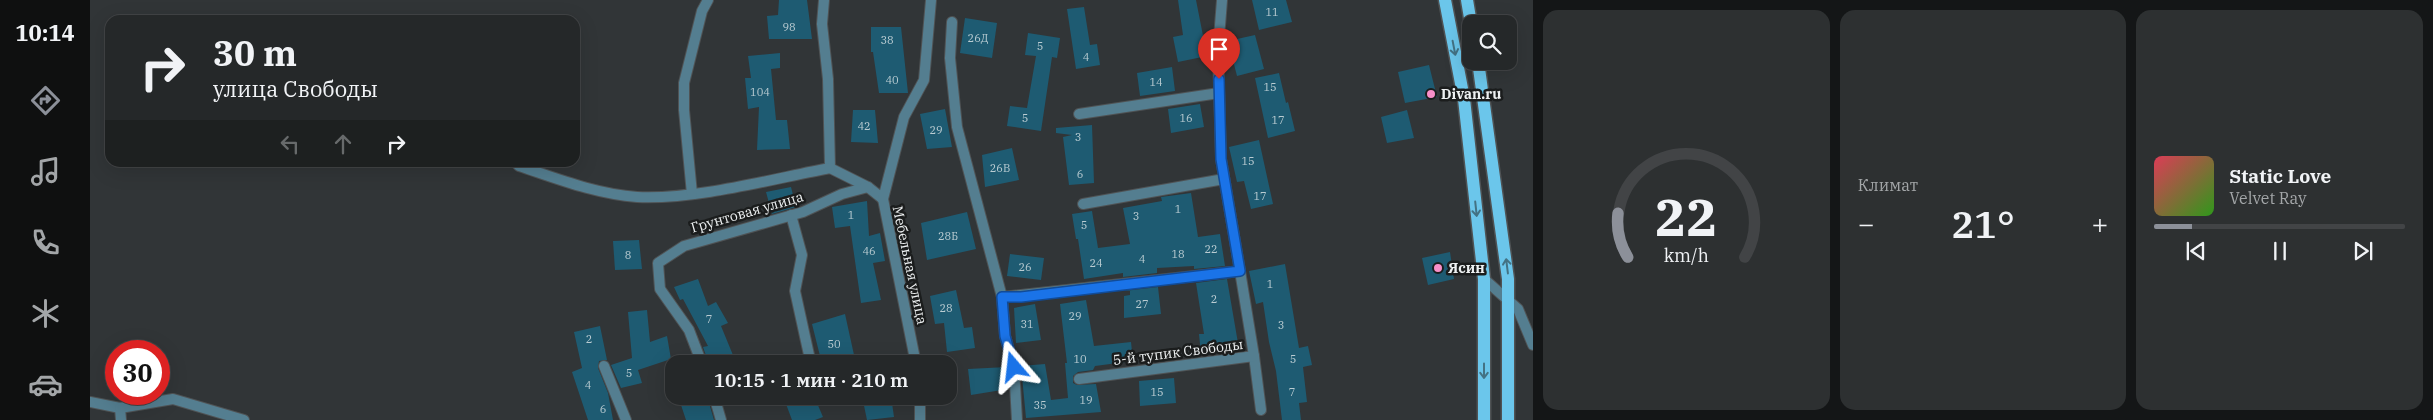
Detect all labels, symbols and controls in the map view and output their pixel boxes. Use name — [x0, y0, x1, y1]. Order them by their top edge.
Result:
house number: 11 — [1265, 5, 1279, 19]
map controls — [1462, 15, 1517, 70]
button: search — [1462, 15, 1517, 70]
text: 10:14 — [15, 18, 75, 47]
house number: 98 — [782, 20, 796, 34]
pin — [1198, 28, 1240, 79]
text: 30 m — [213, 30, 297, 76]
house number: 26Д — [968, 31, 989, 45]
house number: 38 — [880, 33, 894, 47]
icon: right — [130, 35, 195, 100]
icon: arrive — [1205, 35, 1233, 63]
house number: 5 — [1037, 39, 1043, 53]
one-way arrow — [1450, 40, 1460, 56]
house number: 4 — [1083, 50, 1090, 64]
house number: 40 — [885, 73, 899, 87]
text: улица Свободы — [213, 74, 378, 103]
house number: 14 — [1149, 75, 1163, 89]
house number: 15 — [1263, 80, 1277, 94]
icon: directions — [28, 83, 63, 118]
house number: 104 — [750, 85, 770, 99]
place label: Divan.ru — [1441, 85, 1501, 103]
marker: Divan.ru — [1425, 88, 1437, 100]
house number: 5 — [1022, 111, 1028, 125]
house number: 16 — [1179, 111, 1193, 125]
house number: 17 — [1271, 113, 1285, 127]
house number: 42 — [857, 119, 871, 133]
house number: 29 — [929, 123, 943, 137]
icon: left — [276, 130, 304, 158]
icon: ahead — [329, 130, 357, 158]
icon: right — [382, 130, 410, 158]
house number: 3 — [1075, 130, 1081, 144]
icon: music — [28, 154, 63, 189]
house number: 15 — [1241, 154, 1255, 168]
house number: 26В — [990, 161, 1010, 175]
text: Static Love — [2229, 164, 2331, 188]
house number: 6 — [1077, 167, 1083, 181]
text: Климат — [1858, 175, 1918, 195]
text: 22 — [1655, 183, 1718, 250]
street label: Грунтовая улица — [689, 187, 806, 237]
text: Velvet Ray — [2229, 188, 2307, 208]
house number: 17 — [1253, 189, 1267, 203]
text: 21° — [1951, 199, 2015, 248]
one-way arrow — [1471, 201, 1481, 217]
house number: 1 — [1175, 202, 1181, 216]
street label: Мебельная улица — [889, 204, 931, 326]
text: − — [1858, 205, 1874, 242]
text: + — [2092, 205, 2108, 242]
house number: 1 — [848, 208, 854, 222]
house number: 3 — [1133, 209, 1139, 223]
house number: 5 — [1081, 218, 1087, 232]
icon: phone — [28, 225, 63, 260]
house number: 28Б — [938, 229, 958, 243]
icon: previous — [2182, 237, 2210, 265]
icon: pause — [2266, 237, 2294, 265]
icon: next — [2349, 237, 2377, 265]
house number: 22 — [1204, 242, 1218, 256]
house number: 46 — [862, 244, 876, 258]
text: km/h — [1664, 244, 1709, 267]
house number: 18 — [1171, 247, 1185, 261]
house number: 8 — [625, 248, 631, 262]
house number: 4 — [1139, 252, 1146, 266]
house number: 24 — [1089, 256, 1103, 270]
place label: Ясин — [1448, 259, 1485, 277]
one-way arrow — [1502, 259, 1512, 275]
house number: 26 — [1018, 260, 1032, 274]
marker: Ясин — [1432, 262, 1444, 274]
house number: 1 — [1267, 277, 1273, 291]
house number: 2 — [1211, 292, 1217, 306]
icon: climate — [28, 296, 63, 331]
house number: 27 — [1135, 297, 1149, 311]
house number: 28 — [939, 301, 953, 315]
house number: 29 — [1068, 309, 1082, 323]
house number: 7 — [706, 312, 712, 326]
house number: 31 — [1020, 317, 1034, 331]
house number: 3 — [1278, 318, 1284, 332]
house number: 2 — [586, 332, 592, 346]
street label: 5-й тупик Свободы — [1112, 335, 1244, 369]
house number: 50 — [827, 337, 841, 351]
speed limit sign: 30 — [105, 340, 170, 405]
position arrow — [987, 340, 1039, 392]
house number: 10 — [1073, 352, 1087, 366]
house number: 5 — [1290, 352, 1296, 366]
one-way arrow — [1479, 362, 1489, 379]
house number: 5 — [626, 366, 632, 380]
icon: car — [28, 367, 63, 402]
text: 10:15 · 1 мин · 210 m — [714, 368, 908, 392]
house number: 4 — [585, 378, 592, 392]
house number: 15 — [1150, 385, 1164, 399]
house number: 7 — [1289, 385, 1295, 399]
house number: 19 — [1079, 393, 1093, 407]
house number: 35 — [1033, 398, 1047, 412]
house number: 6 — [600, 402, 606, 416]

